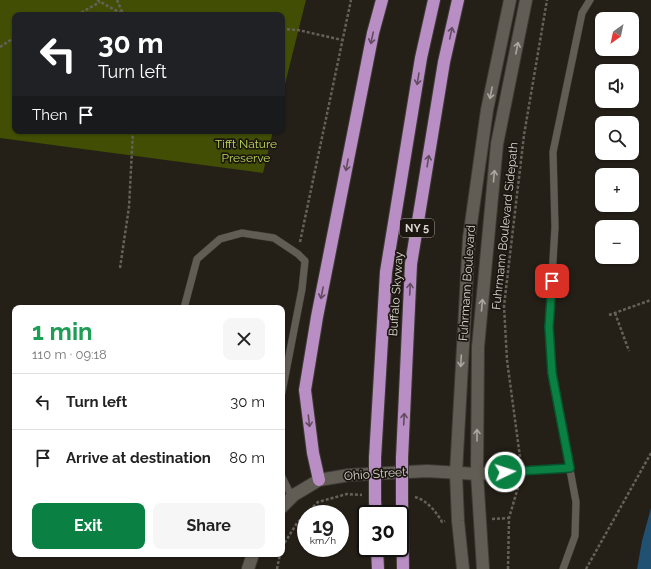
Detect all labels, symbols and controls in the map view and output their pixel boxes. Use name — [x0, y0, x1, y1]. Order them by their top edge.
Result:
north arrow — [595, 12, 639, 56]
map controls — [595, 12, 639, 264]
text: 30 m — [98, 27, 164, 60]
one-way arrow — [447, 27, 455, 40]
icon: left — [32, 28, 84, 80]
one-way arrow — [368, 31, 376, 44]
one-way arrow — [513, 42, 521, 55]
text: Turn left — [98, 61, 167, 82]
button: sound — [595, 64, 639, 108]
one-way arrow — [414, 72, 422, 85]
one-way arrow — [487, 86, 495, 99]
icon: arrive — [75, 104, 97, 126]
text: Then — [32, 106, 67, 124]
button: search — [595, 116, 639, 160]
park label: Tifft Nature Preserve — [215, 137, 277, 165]
street label: Fuhrmann Boulevard Sidepath — [489, 141, 521, 311]
one-way arrow — [424, 155, 432, 168]
one-way arrow — [343, 158, 351, 171]
button: + — [595, 168, 639, 212]
one-way arrow — [490, 170, 498, 183]
road number: NY 5 — [400, 219, 434, 237]
button: − — [595, 220, 639, 264]
street label: Fuhrmann Boulevard — [456, 224, 478, 342]
street label: Buffalo Skyway — [386, 251, 406, 337]
pin — [535, 264, 569, 298]
icon: arrive — [541, 270, 563, 292]
one-way arrow — [406, 283, 413, 296]
one-way arrow — [318, 286, 326, 299]
one-way arrow — [478, 299, 485, 312]
text: 1 min — [32, 317, 93, 346]
button: close — [223, 318, 265, 360]
text: 110 m · 09:18 — [32, 347, 107, 362]
one-way arrow — [458, 354, 465, 367]
icon: left — [32, 391, 54, 413]
text: Turn left — [66, 393, 127, 411]
text: 30 m — [230, 393, 265, 411]
one-way arrow — [400, 413, 407, 426]
one-way arrow — [305, 414, 313, 427]
one-way arrow — [473, 429, 481, 442]
icon: arrive — [32, 447, 54, 469]
text: Arrive at destination — [66, 449, 211, 467]
text: 80 m — [229, 449, 265, 467]
position arrow — [484, 451, 526, 493]
street label: Ohio Street — [344, 465, 406, 483]
button: Exit — [32, 503, 145, 549]
button: Share — [153, 503, 265, 549]
speed limit sign: 30 — [357, 505, 409, 557]
text: 19 — [312, 514, 334, 538]
text: km/h — [310, 535, 336, 546]

